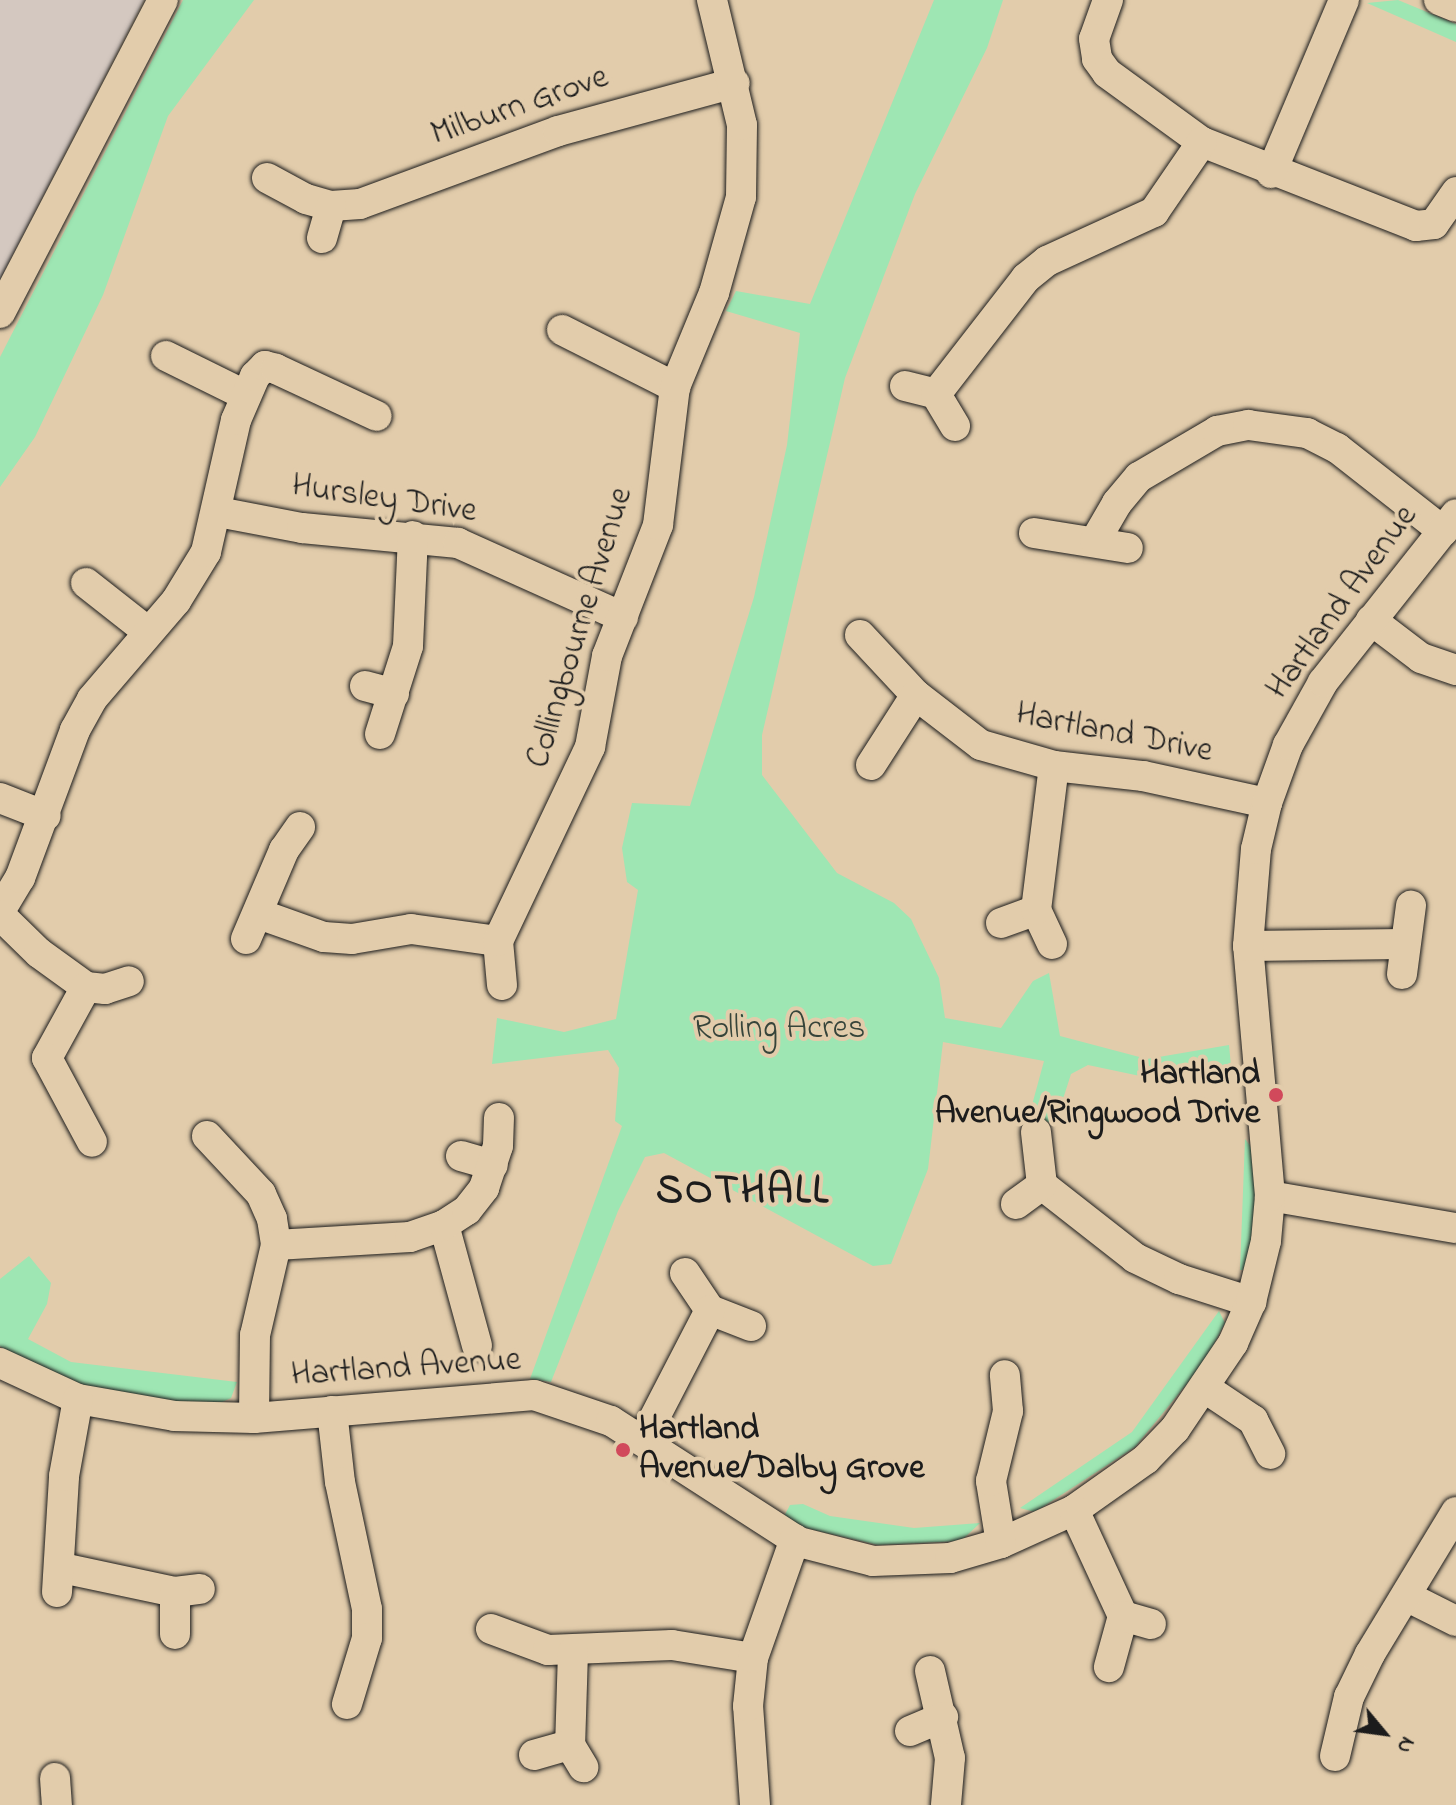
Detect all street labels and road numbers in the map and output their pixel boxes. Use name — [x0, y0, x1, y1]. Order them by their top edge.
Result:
street label: Milburn Grove — [426, 58, 614, 156]
street label: Hursley Drive — [289, 467, 479, 533]
street label: Collingbourne Avenue — [519, 483, 643, 773]
street label: Hartland Avenue — [1259, 498, 1427, 708]
street label: Hartland Drive — [1012, 695, 1216, 773]
street label: Hartland Avenue — [290, 1341, 522, 1397]

